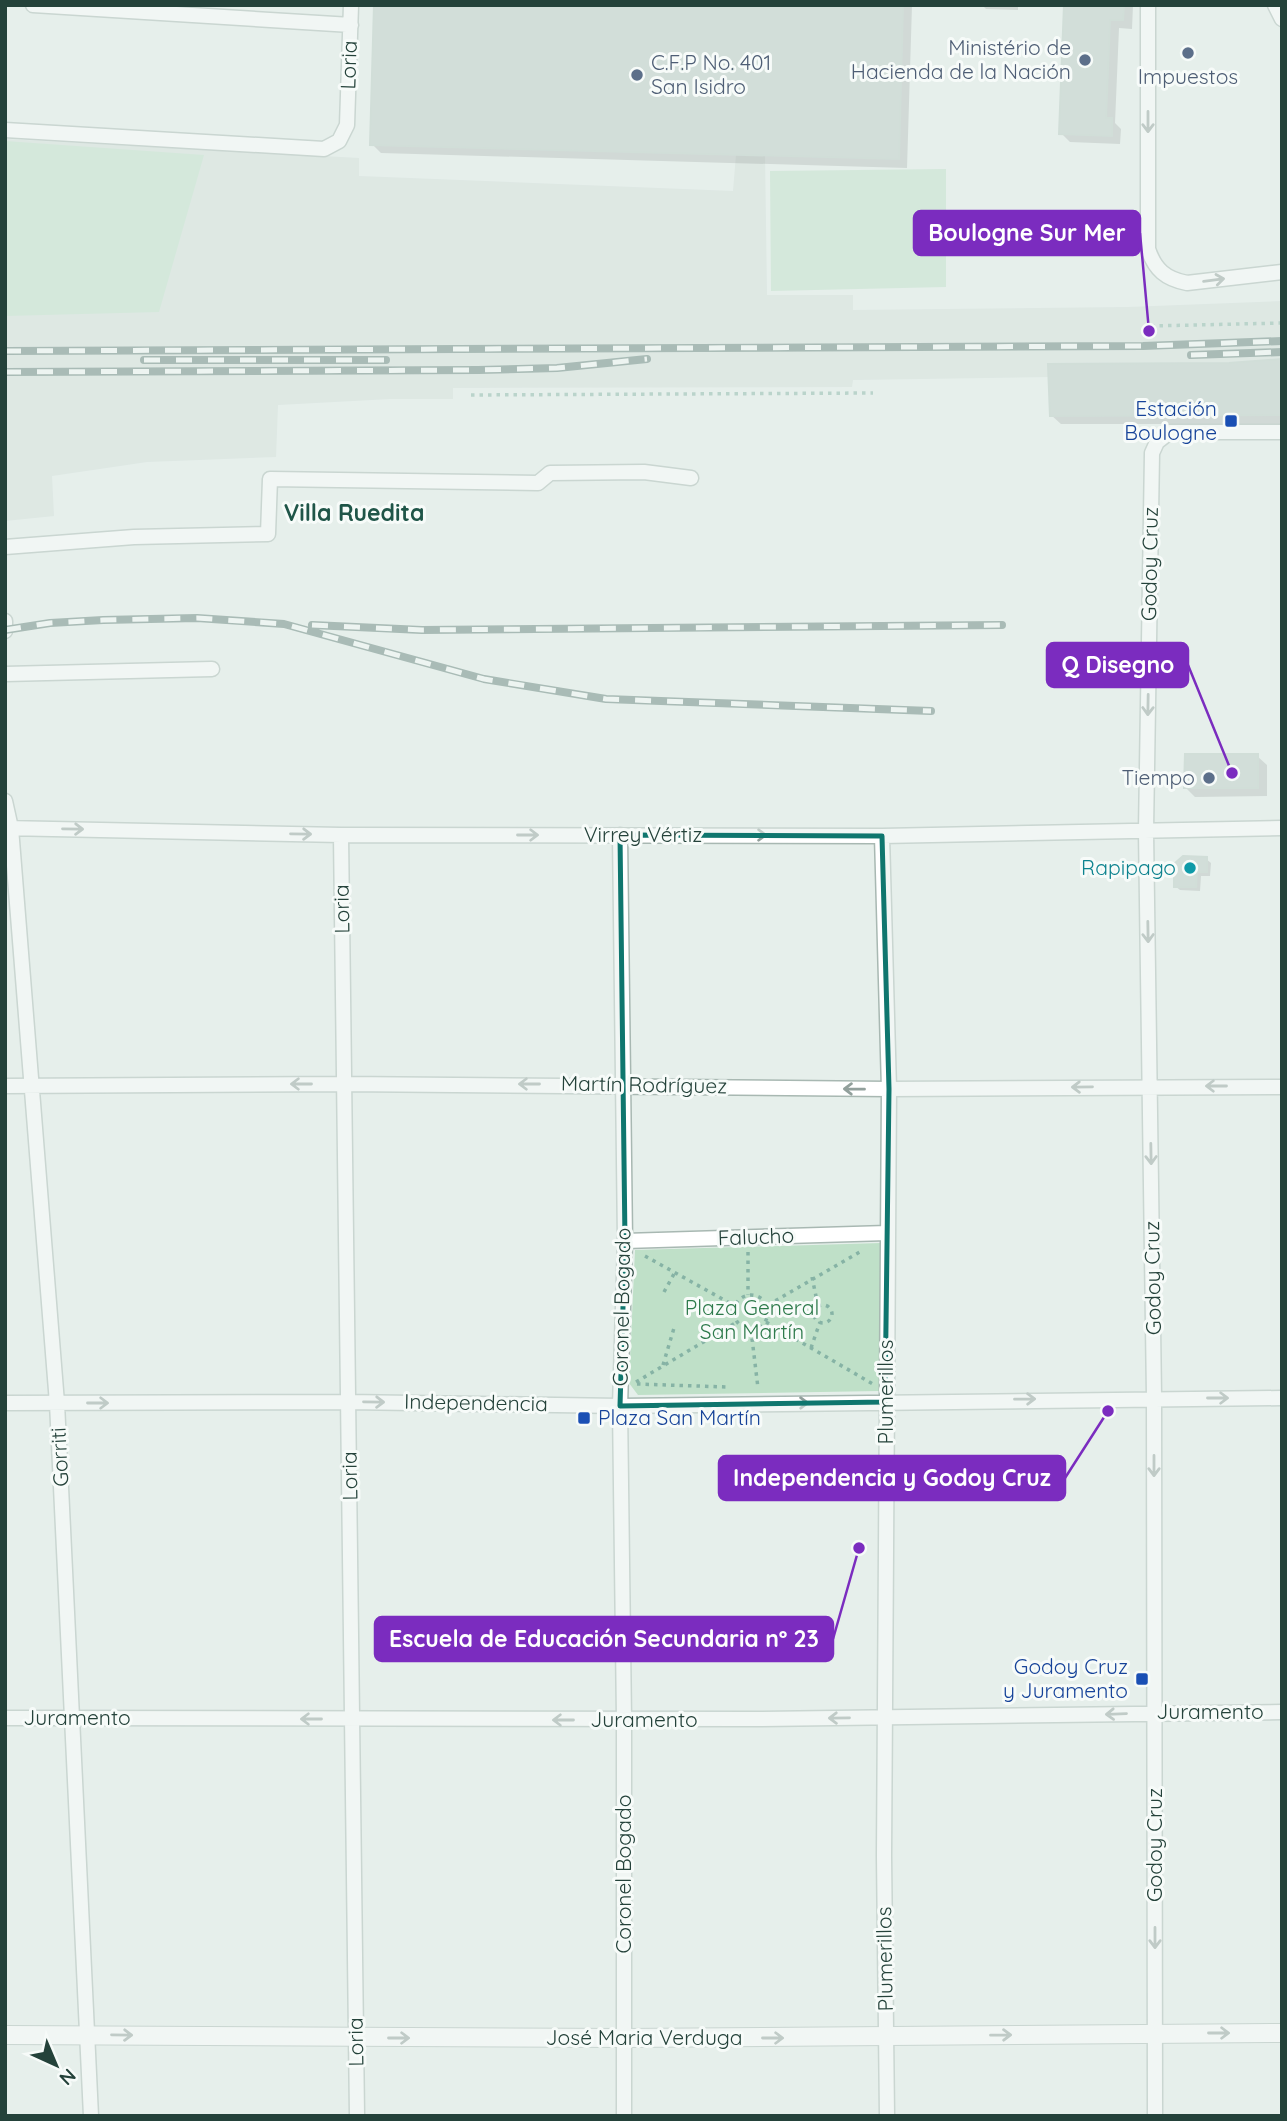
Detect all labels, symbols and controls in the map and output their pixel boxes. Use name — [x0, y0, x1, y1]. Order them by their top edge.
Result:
place label: Ministério de Hacienda de la Nación — [851, 34, 1071, 84]
street label: Loria — [334, 40, 362, 90]
marker: Impuestos — [1180, 45, 1196, 61]
place label: C.F.P No. 401 San Isidro — [651, 49, 771, 99]
marker: Ministério de Hacienda de la Nación — [1077, 52, 1093, 68]
place label: Impuestos — [1138, 63, 1238, 89]
marker: C.F.P No. 401 San Isidro — [629, 67, 645, 83]
one-way arrow — [1141, 111, 1155, 134]
callout: Boulogne Sur Mer — [914, 211, 1140, 255]
text: Boulogne Sur Mer — [928, 218, 1126, 247]
one-way arrow — [1202, 273, 1225, 286]
place label: Estación Boulogne — [1124, 395, 1217, 445]
marker: Estación Boulogne — [1223, 413, 1239, 429]
district label: Villa Ruedita — [284, 498, 424, 527]
street label: Godoy Cruz — [1135, 507, 1163, 621]
callout: Q Disegno — [1047, 643, 1188, 687]
text: Q Disegno — [1062, 650, 1174, 679]
one-way arrow — [1141, 693, 1155, 716]
place label: Tiempo — [1121, 764, 1195, 790]
marker: Tiempo — [1201, 770, 1217, 786]
street label: Virrey Vértiz — [584, 821, 702, 847]
one-way arrow — [62, 823, 85, 836]
one-way arrow — [289, 828, 312, 841]
one-way arrow — [517, 828, 540, 842]
one-way arrow — [744, 828, 767, 842]
place label: Rapipago — [1081, 854, 1176, 880]
marker: Rapipago — [1182, 860, 1198, 876]
street label: Loria — [328, 884, 354, 934]
one-way arrow — [1141, 921, 1155, 944]
street label: Martín Rodríguez — [561, 1070, 727, 1098]
one-way arrow — [290, 1077, 313, 1091]
one-way arrow — [517, 1077, 540, 1091]
one-way arrow — [1070, 1080, 1093, 1094]
one-way arrow — [1205, 1080, 1228, 1093]
one-way arrow — [843, 1082, 866, 1095]
one-way arrow — [1144, 1143, 1158, 1166]
street label: Godoy Cruz — [1138, 1221, 1166, 1335]
street label: Falucho — [717, 1222, 795, 1250]
street label: Coronel Bogado — [607, 1227, 635, 1387]
park label: Plaza General San Martín — [685, 1294, 819, 1344]
street label: Plumerillos — [872, 1340, 898, 1444]
street label: Independencia — [404, 1388, 548, 1416]
one-way arrow — [1206, 1391, 1229, 1404]
one-way arrow — [1014, 1393, 1037, 1406]
one-way arrow — [363, 1395, 386, 1409]
one-way arrow — [86, 1396, 109, 1410]
one-way arrow — [786, 1396, 809, 1410]
place label: Plaza San Martín — [598, 1404, 761, 1430]
marker: Plaza San Martín — [576, 1410, 592, 1426]
street label: Gorriti — [44, 1427, 74, 1487]
street label: Loria — [336, 1451, 362, 1501]
one-way arrow — [1147, 1454, 1161, 1477]
callout: Independencia y Godoy Cruz — [719, 1456, 1065, 1500]
text: Independencia y Godoy Cruz — [733, 1463, 1051, 1492]
callout: Escuela de Educación Secundaria nº 23 — [375, 1617, 833, 1661]
text: Escuela de Educación Secundaria nº 23 — [389, 1624, 819, 1653]
place label: Godoy Cruz y Juramento — [1003, 1653, 1128, 1703]
marker: Godoy Cruz y Juramento — [1134, 1671, 1150, 1687]
street label: Juramento — [1156, 1698, 1264, 1724]
street label: Juramento — [23, 1704, 131, 1730]
street label: Juramento — [590, 1706, 698, 1732]
one-way arrow — [1104, 1707, 1127, 1720]
one-way arrow — [828, 1711, 851, 1724]
one-way arrow — [299, 1712, 322, 1726]
one-way arrow — [551, 1713, 574, 1727]
street label: Godoy Cruz — [1141, 1788, 1167, 1902]
street label: Coronel Bogado — [610, 1795, 636, 1953]
street label: Plumerillos — [870, 1906, 898, 2012]
one-way arrow — [1148, 1926, 1162, 1949]
street label: Loria — [342, 2017, 368, 2067]
street label: José Maria Verduga — [546, 2024, 742, 2050]
one-way arrow — [1207, 2026, 1230, 2039]
one-way arrow — [111, 2028, 134, 2042]
one-way arrow — [989, 2029, 1012, 2042]
north arrow — [21, 2030, 91, 2100]
one-way arrow — [387, 2031, 410, 2045]
one-way arrow — [762, 2031, 785, 2045]
text: N — [54, 2064, 81, 2091]

